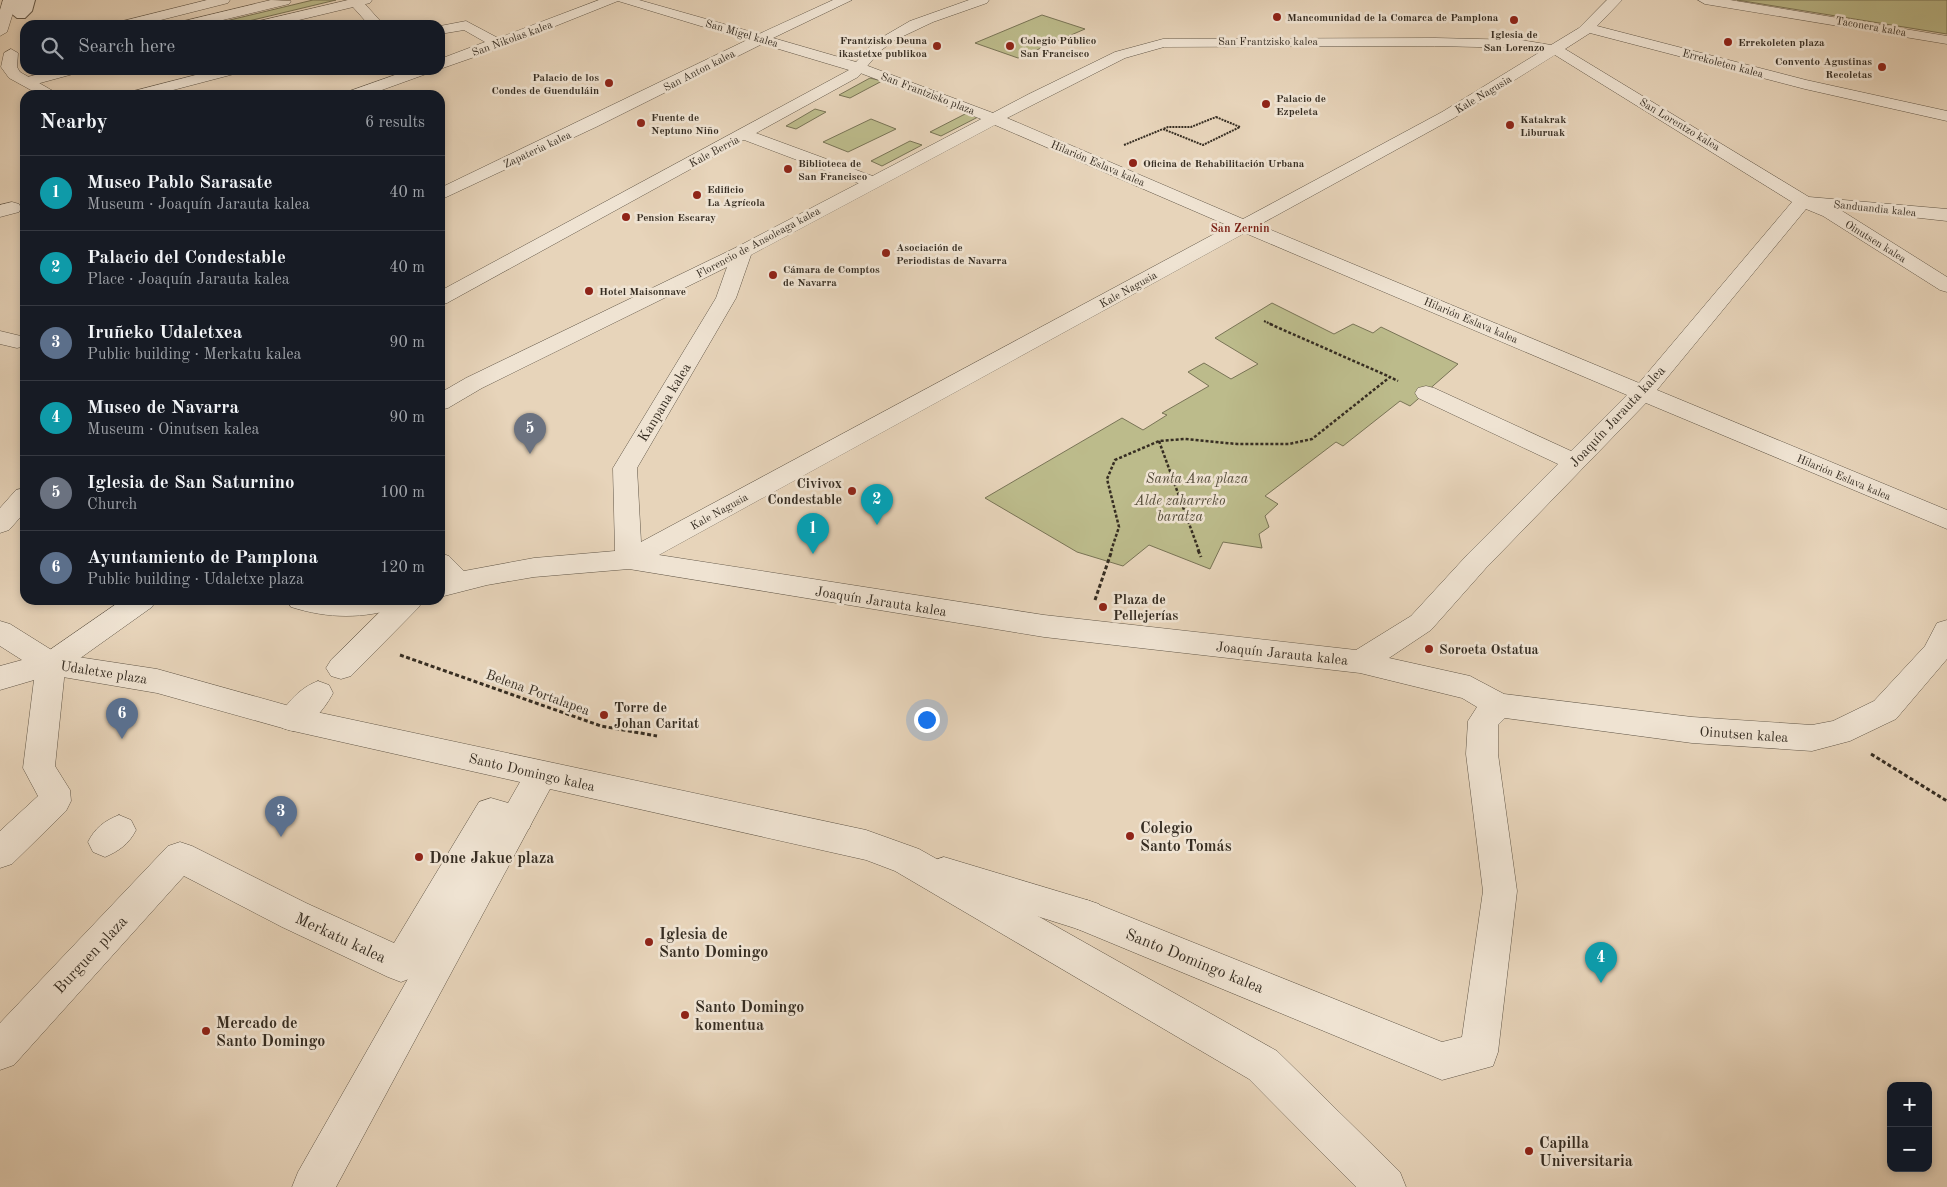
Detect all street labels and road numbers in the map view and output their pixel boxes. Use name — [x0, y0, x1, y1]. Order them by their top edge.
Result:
street label: Taconera kalea — [1835, 16, 1908, 39]
street label: San Migel kalea — [704, 19, 780, 50]
street label: San Nikolas kalea — [471, 20, 555, 59]
street label: San Frantzisko kalea — [1218, 37, 1319, 48]
street label: San Anton kalea — [662, 48, 738, 94]
street label: Errekoleten kalea — [1681, 48, 1765, 81]
street label: San Frantzisko plaza — [879, 71, 976, 118]
street label: Kale Nagusia — [1454, 74, 1514, 116]
street label: San Lorentzo kalea — [1637, 97, 1722, 154]
street label: Zapateria kalea — [502, 130, 574, 171]
street label: Kale Berria — [688, 134, 742, 170]
street label: Hilarión Eslava kalea — [1049, 140, 1147, 189]
street label: Sanduandia kalea — [1833, 200, 1917, 219]
street label: Florencio de Ansoleaga kalea — [695, 206, 823, 281]
street label: Oinutsen kalea — [1843, 219, 1908, 266]
street label: Kale Nagusia — [1098, 270, 1160, 311]
street label: Hilarión Eslava kalea — [1422, 297, 1520, 346]
street label: Kanpana kalea — [636, 361, 694, 444]
street label: Joaquín Jarauta kalea — [1567, 363, 1668, 470]
street label: Hilarión Eslava kalea — [1795, 454, 1893, 503]
street label: Kale Nagusia — [689, 492, 751, 533]
street label: Joaquín Jarauta kalea — [814, 585, 948, 619]
street label: Joaquín Jarauta kalea — [1215, 640, 1349, 668]
street label: Udaletxe plaza — [59, 659, 148, 687]
street label: Belena Portalapea — [484, 668, 591, 718]
street label: Oinutsen kalea — [1699, 725, 1789, 745]
street label: Santo Domingo kalea — [467, 752, 596, 794]
street label: Merkatu kalea — [292, 911, 388, 967]
street label: Burguen plaza — [52, 914, 131, 997]
street label: Santo Domingo kalea — [1123, 927, 1266, 997]

